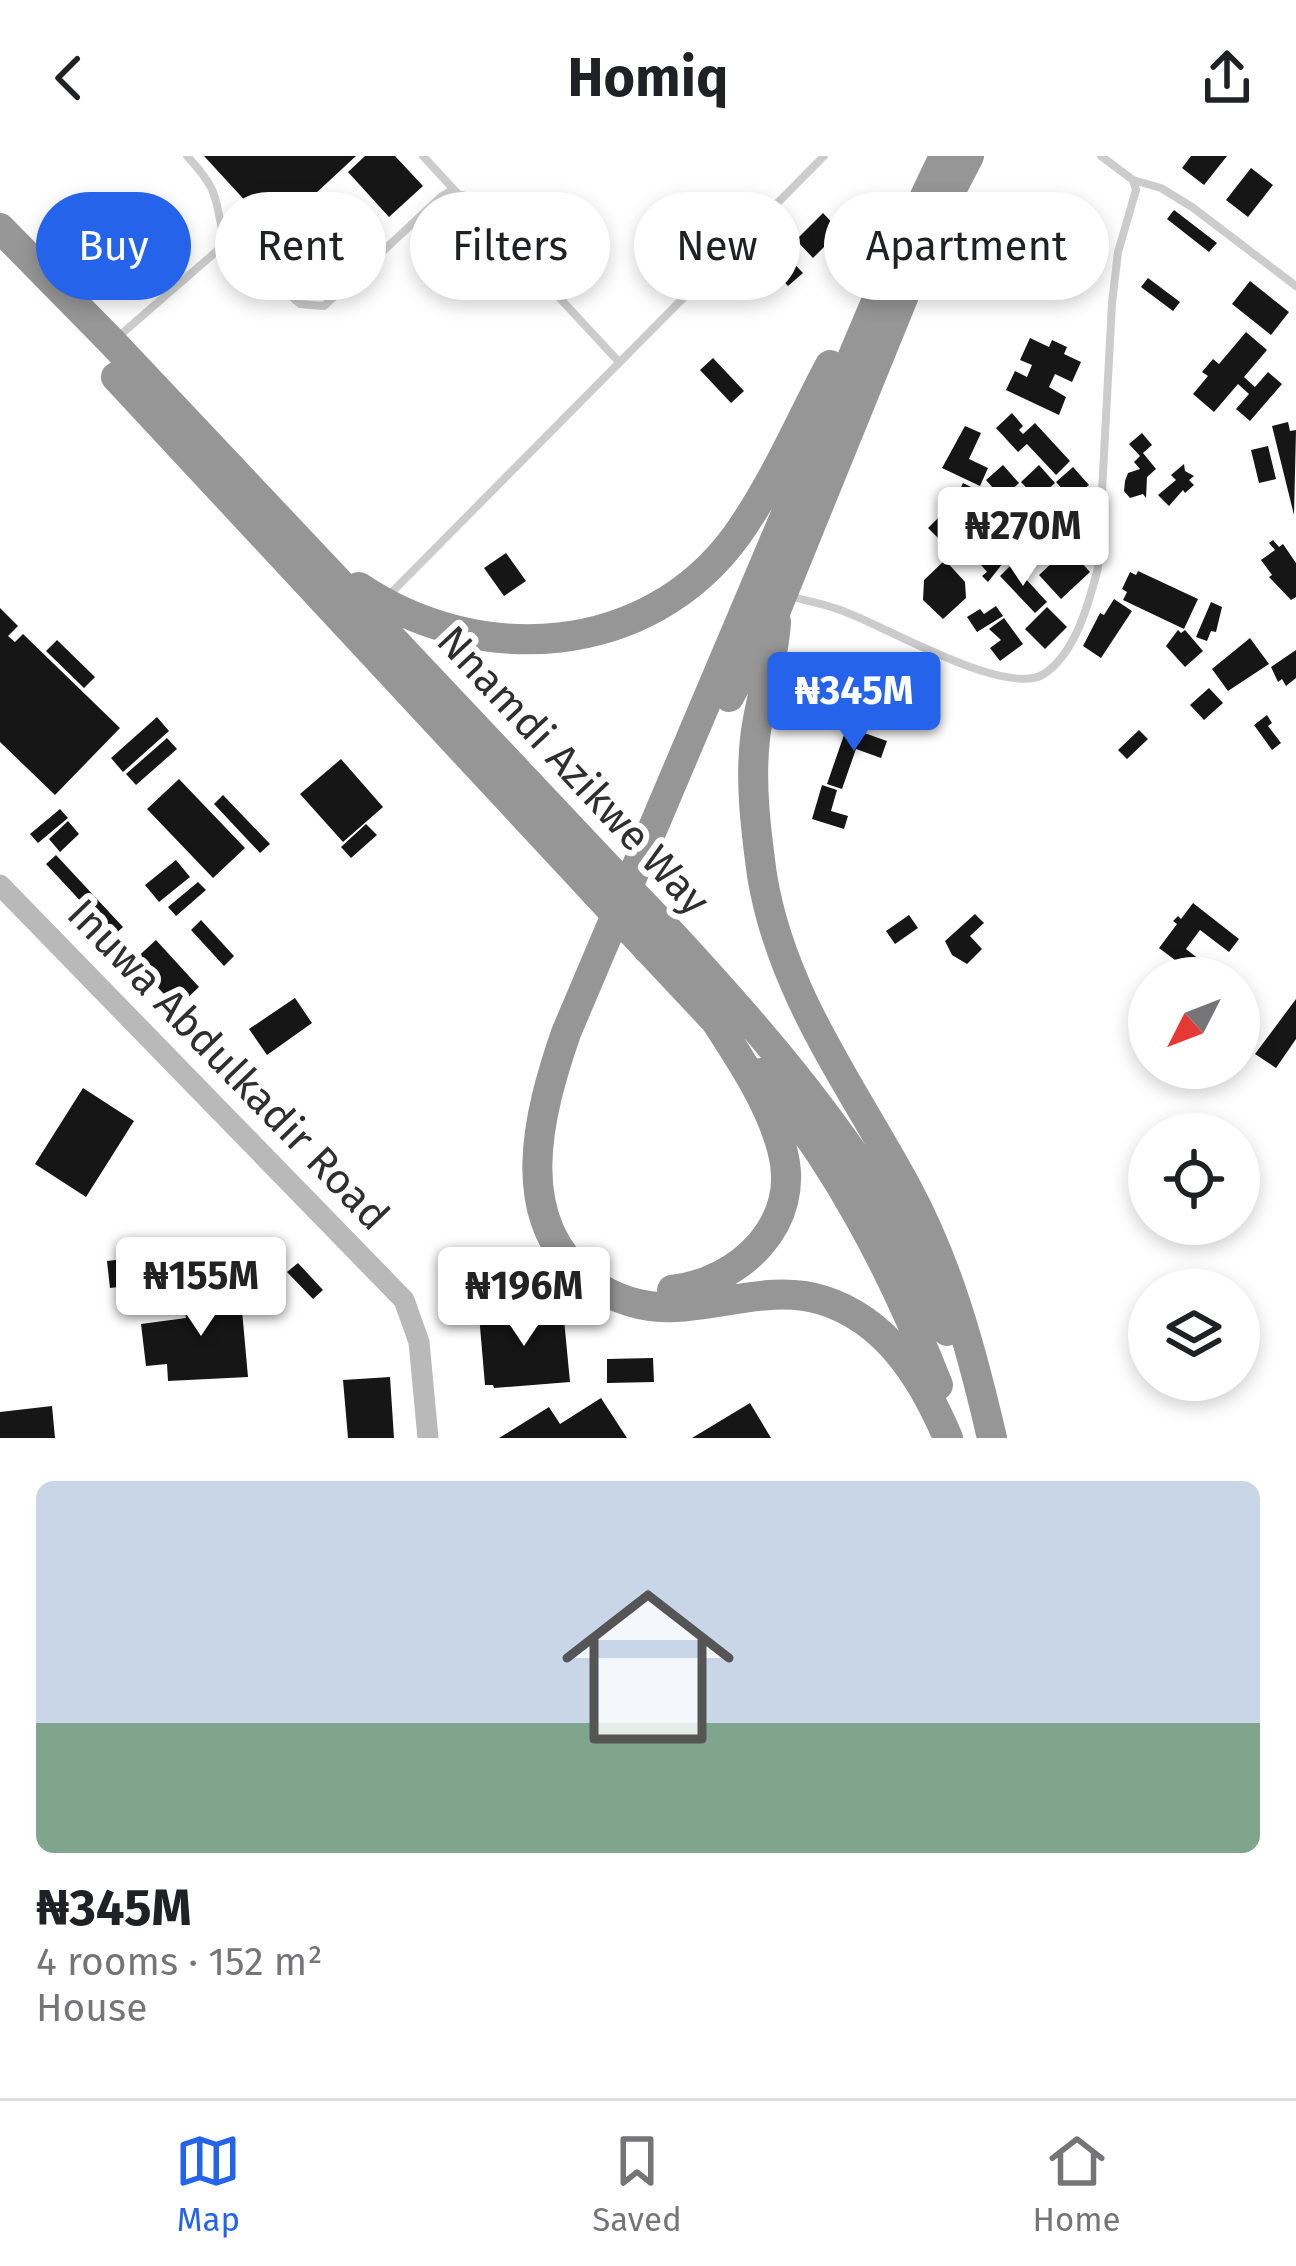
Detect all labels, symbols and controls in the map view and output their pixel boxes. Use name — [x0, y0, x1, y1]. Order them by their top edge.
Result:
icon: back — [36, 45, 102, 111]
icon: share — [1194, 45, 1260, 111]
text: Homiq — [568, 46, 728, 110]
chip: Buy — [36, 192, 191, 300]
chip: Rent — [215, 192, 386, 300]
chip: Filters — [410, 192, 610, 300]
chip: New — [634, 192, 800, 300]
chip: Apartment — [824, 192, 1109, 300]
pin: ₦270M — [939, 487, 1107, 589]
text: ₦270M — [965, 503, 1081, 549]
street label: Nnamdi Azikwe Way — [427, 616, 720, 926]
pin: ₦345M — [770, 652, 938, 754]
text: ₦345M — [795, 668, 914, 714]
street label: Inuwa Abdulkadir Road — [57, 889, 399, 1241]
north arrow — [1128, 957, 1260, 1089]
map controls — [1128, 957, 1260, 1401]
button: locate — [1128, 1113, 1260, 1245]
pin: ₦155M — [117, 1237, 285, 1339]
pin: ₦196M — [440, 1247, 608, 1349]
text: ₦155M — [143, 1253, 259, 1299]
text: ₦196M — [465, 1263, 583, 1309]
button: layers — [1128, 1269, 1260, 1401]
icon: home — [540, 1559, 756, 1775]
text: ₦345M — [36, 1877, 192, 1939]
text: 4 rooms · 152 m² — [36, 1939, 323, 1985]
text: House — [36, 1985, 147, 2031]
tab: Map — [175, 2128, 241, 2240]
tab: Saved — [592, 2128, 682, 2240]
tab: Home — [1033, 2128, 1121, 2240]

